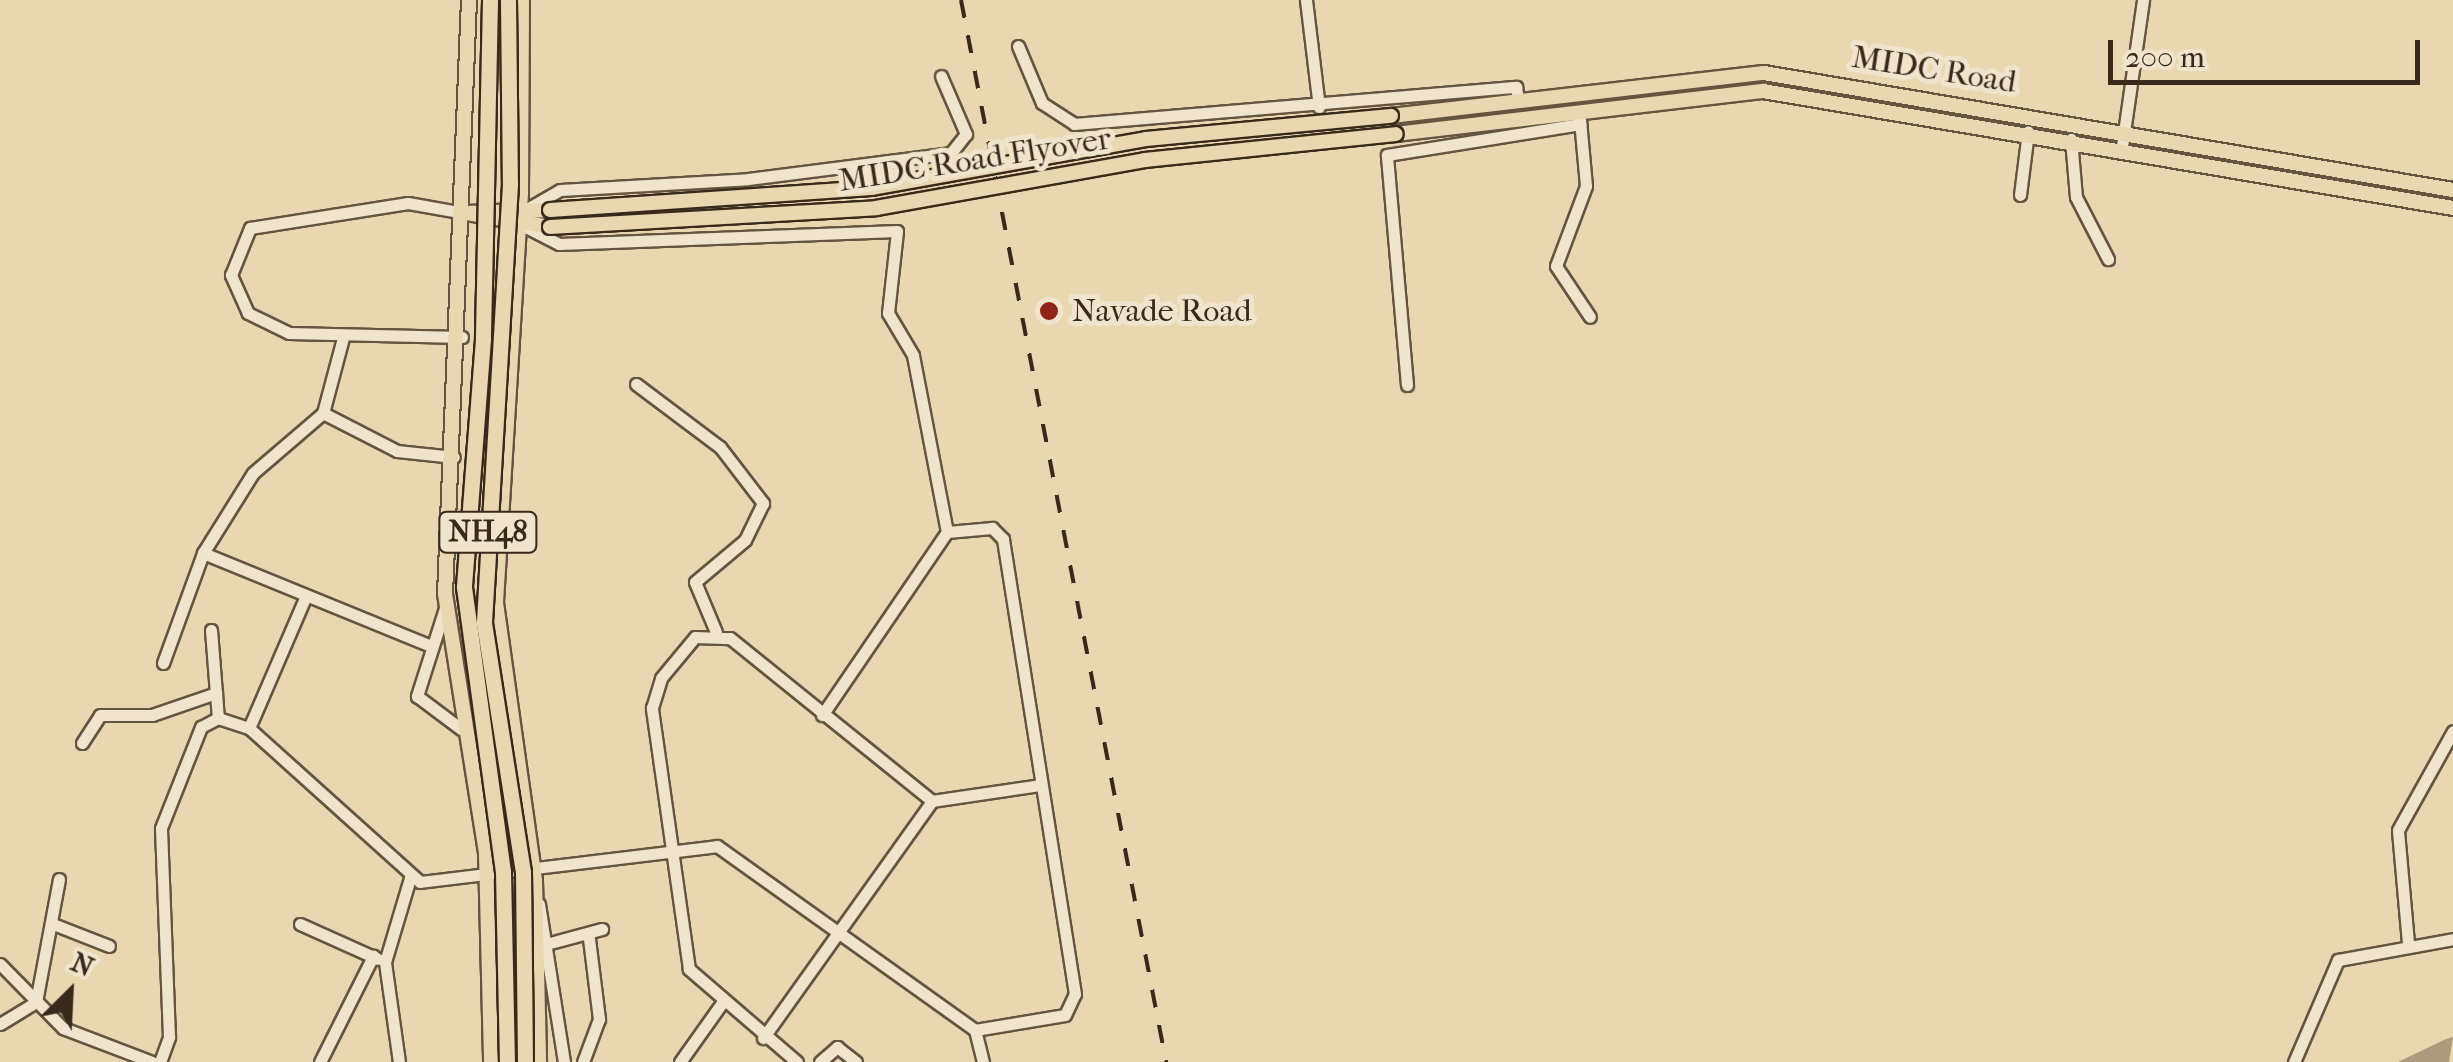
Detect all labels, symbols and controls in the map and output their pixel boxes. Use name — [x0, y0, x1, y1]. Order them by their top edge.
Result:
scale bar — [2113, 20, 2426, 82]
street label: MIDC Road — [1849, 38, 2019, 102]
text: 200 m — [2125, 40, 2205, 75]
street label: MIDC Road Flyover — [836, 120, 1114, 200]
place label: Navade Road — [1072, 292, 1252, 330]
marker: Navade Road — [1036, 298, 1062, 324]
road number: NH48 — [438, 507, 538, 557]
north arrow — [20, 942, 120, 1042]
text: N — [66, 945, 99, 984]

